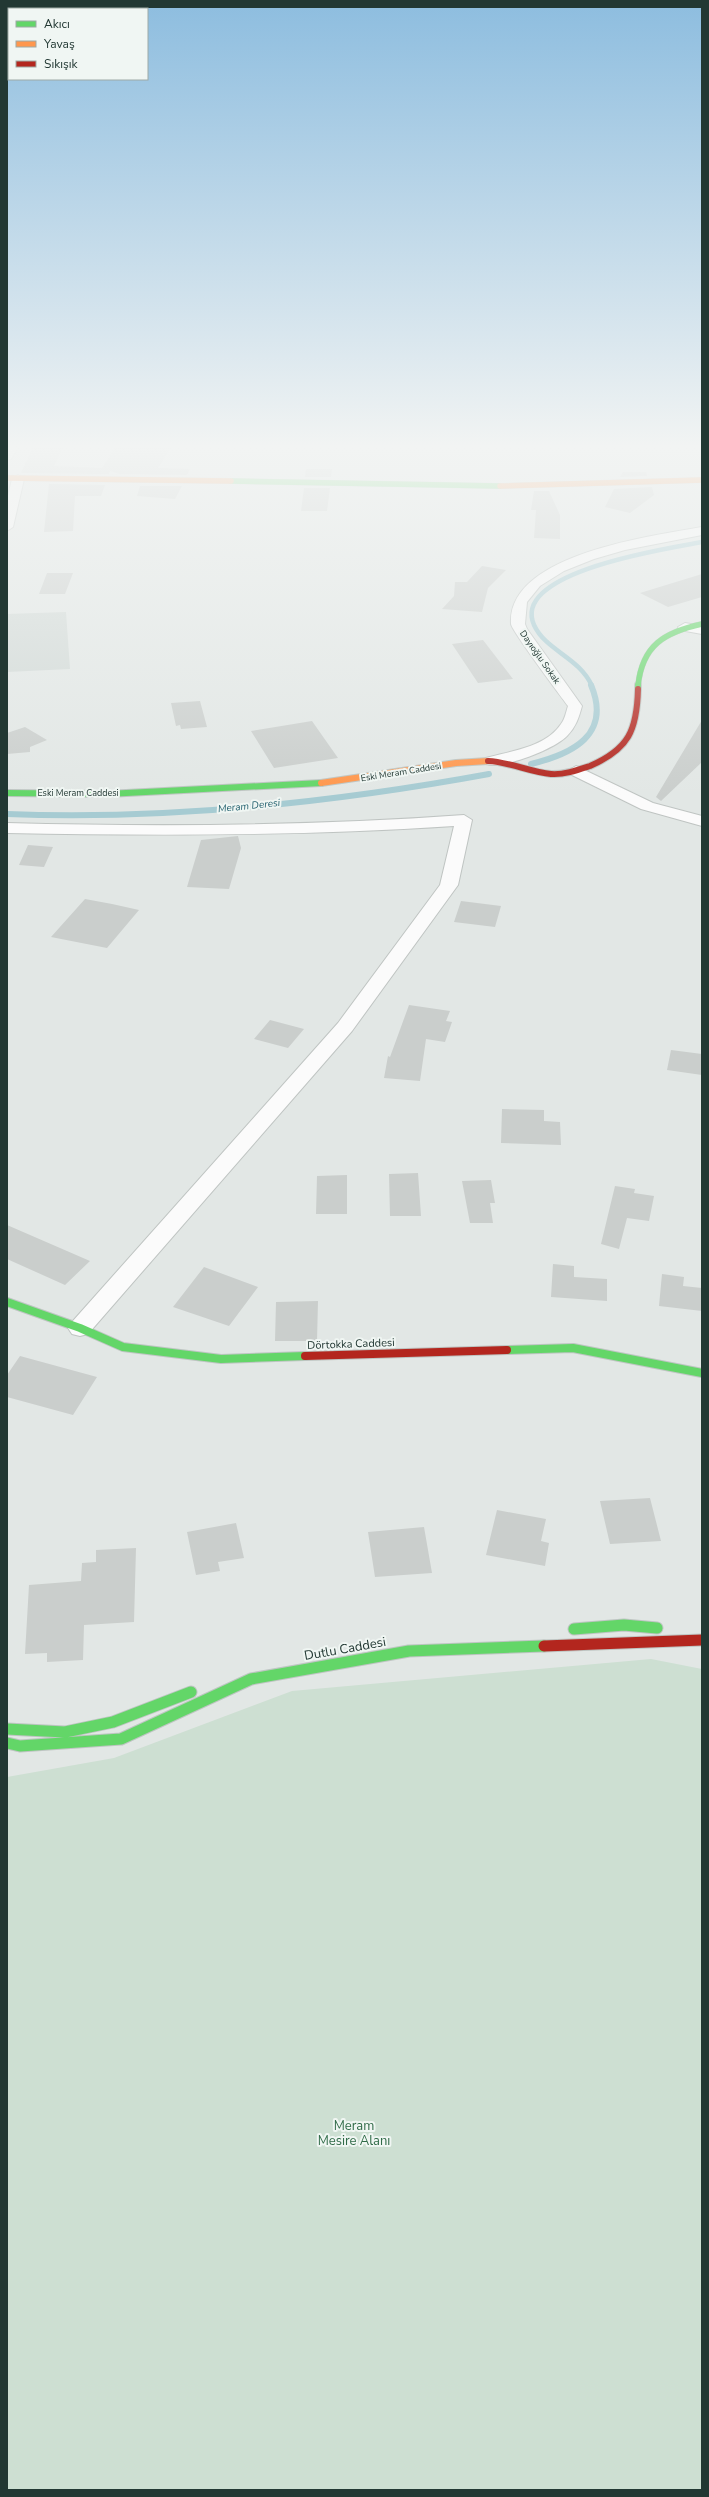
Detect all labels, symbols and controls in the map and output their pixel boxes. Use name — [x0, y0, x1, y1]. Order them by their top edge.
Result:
legend — [8, 8, 148, 80]
text: Akıcı — [44, 16, 70, 32]
text: Yavaş — [43, 36, 75, 52]
text: Sıkışık — [44, 56, 79, 72]
street label: Dayıoğlu Sokak — [517, 628, 563, 687]
street label: Eski Meram Caddesi — [360, 760, 442, 784]
street label: Eski Meram Caddesi — [37, 787, 119, 799]
water label: Meram Deresi — [217, 796, 281, 816]
street label: Dörtokka Caddesi — [307, 1335, 395, 1353]
street label: Dutlu Caddesi — [303, 1633, 387, 1665]
park label: Meram Mesire Alanı — [318, 2117, 390, 2150]

